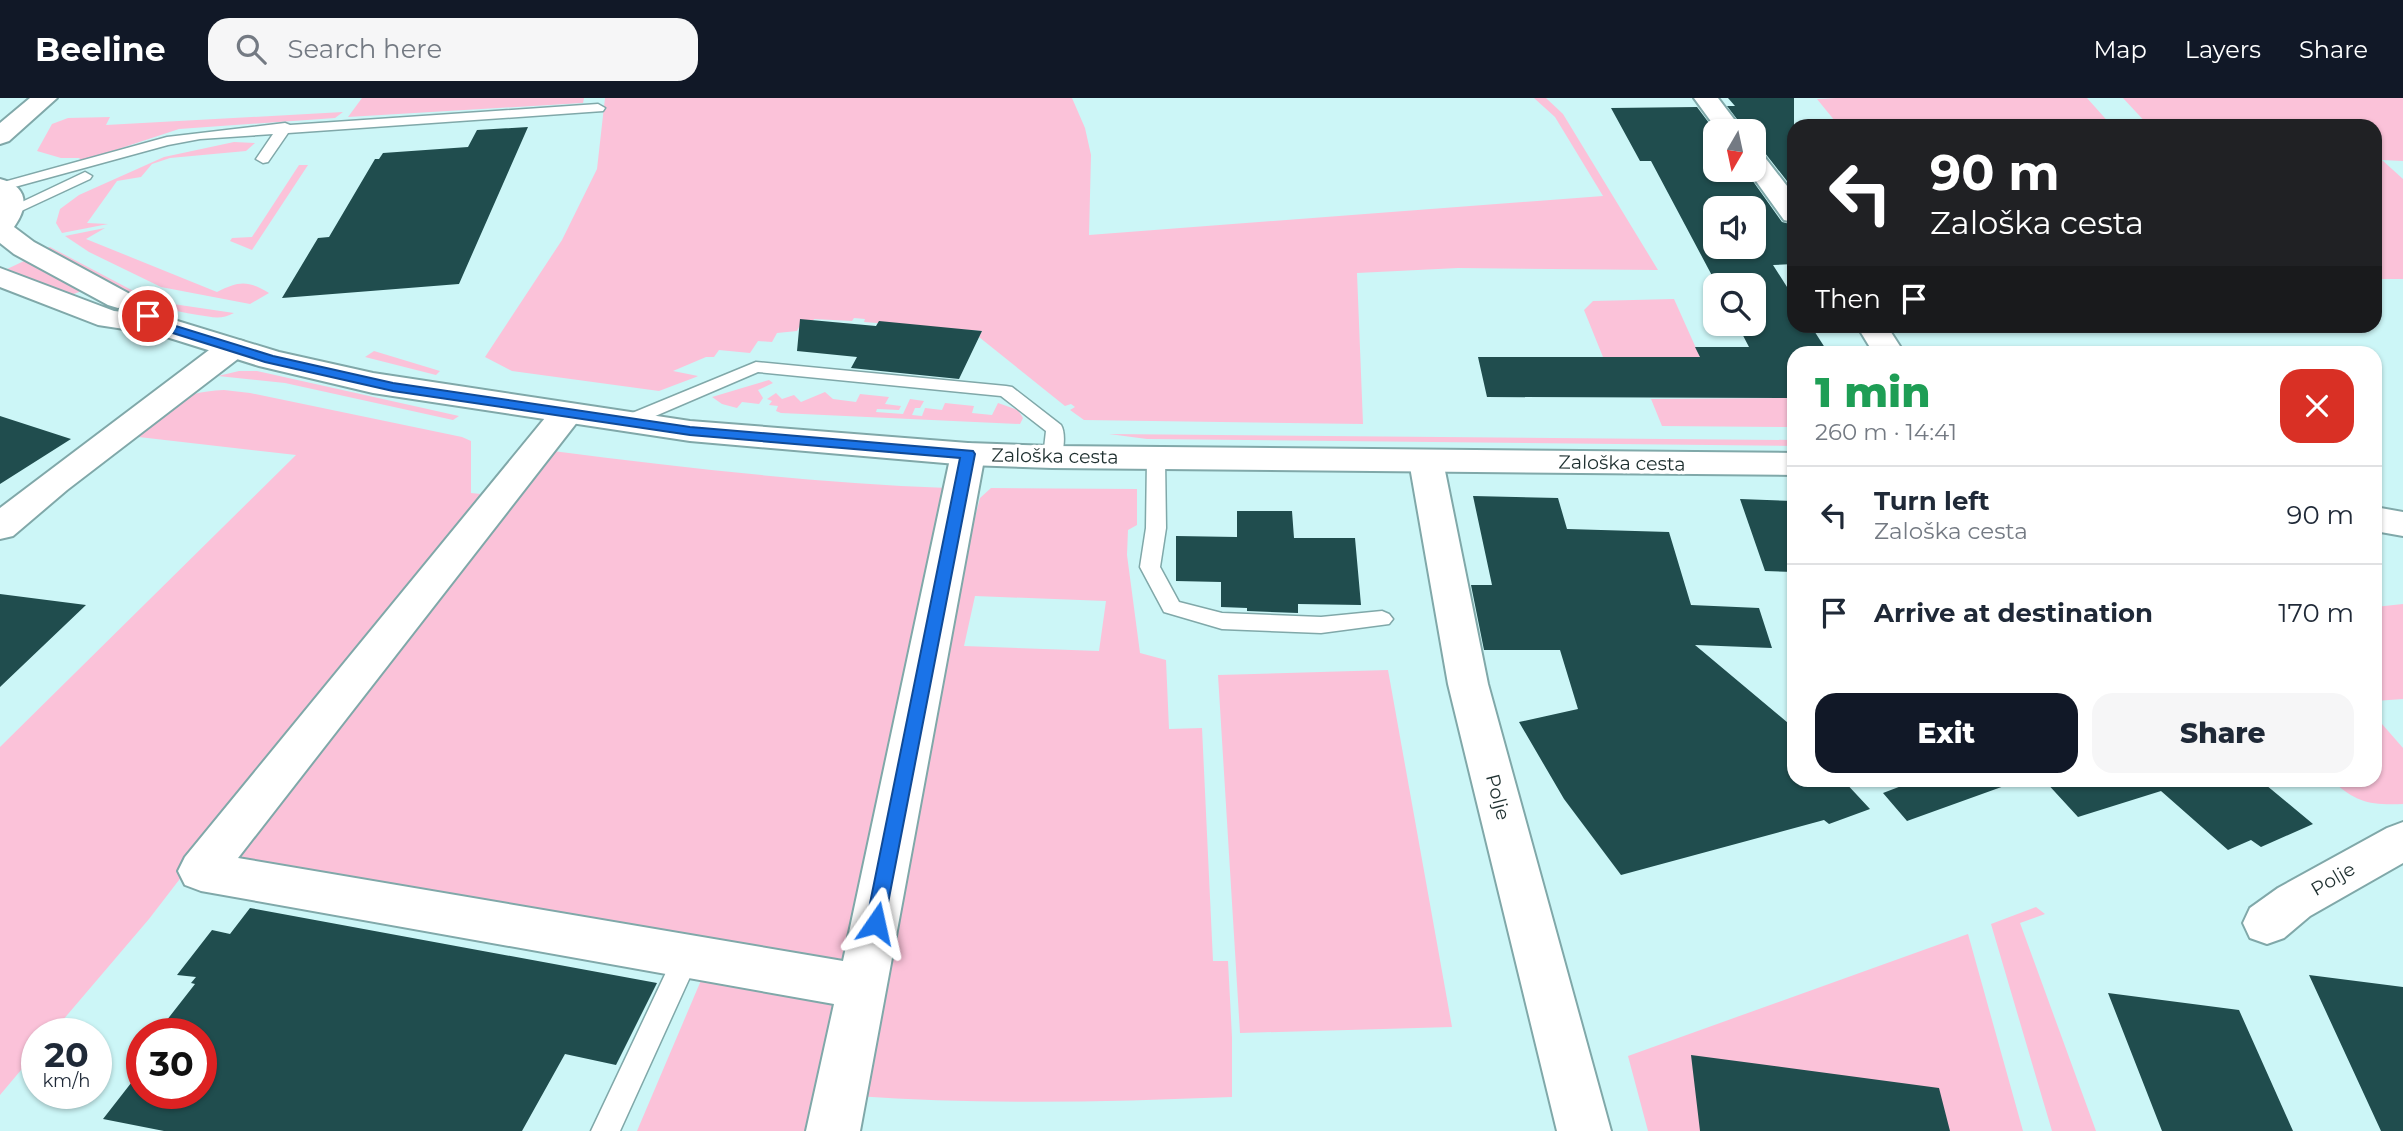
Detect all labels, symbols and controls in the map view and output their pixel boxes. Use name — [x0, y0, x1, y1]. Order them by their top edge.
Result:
search box — [208, 18, 698, 81]
text: Beeline — [35, 29, 166, 69]
icon: search — [232, 30, 270, 68]
text: Search here — [288, 33, 442, 65]
text: Map — [2093, 35, 2147, 64]
text: Layers — [2185, 35, 2261, 64]
text: Share — [2299, 35, 2368, 64]
north arrow — [1703, 119, 1766, 182]
map controls — [1703, 119, 1766, 336]
text: 90 m — [1930, 143, 2060, 202]
icon: left — [1815, 147, 1906, 238]
button: sound — [1703, 196, 1766, 259]
text: Zaloška cesta — [1930, 203, 2144, 242]
button: search — [1703, 273, 1766, 336]
icon: arrive — [1895, 280, 1933, 318]
text: Then — [1815, 283, 1881, 315]
pin — [118, 286, 178, 346]
icon: arrive — [129, 297, 167, 335]
text: 1 min — [1815, 366, 1931, 418]
button: close — [2280, 369, 2354, 443]
text: 260 m · 14:41 — [1815, 418, 1957, 446]
street label: Zaloška cesta — [991, 443, 1119, 469]
street label: Zaloška cesta — [1558, 450, 1686, 476]
text: Turn left — [1874, 485, 1990, 517]
icon: left — [1815, 496, 1853, 534]
text: 90 m — [2287, 499, 2354, 531]
text: Zaloška cesta — [1874, 517, 2028, 545]
icon: arrive — [1815, 594, 1853, 632]
text: Arrive at destination — [1874, 597, 2153, 629]
text: 170 m — [2278, 597, 2354, 629]
button: Exit — [1815, 693, 2078, 773]
button: Share — [2092, 693, 2354, 773]
street label: Polje — [1481, 771, 1515, 823]
street label: Polje — [2307, 857, 2359, 901]
position arrow — [839, 886, 913, 960]
speed limit sign: 30 — [126, 1018, 217, 1109]
text: 20 — [44, 1033, 89, 1076]
text: km/h — [42, 1070, 91, 1092]

